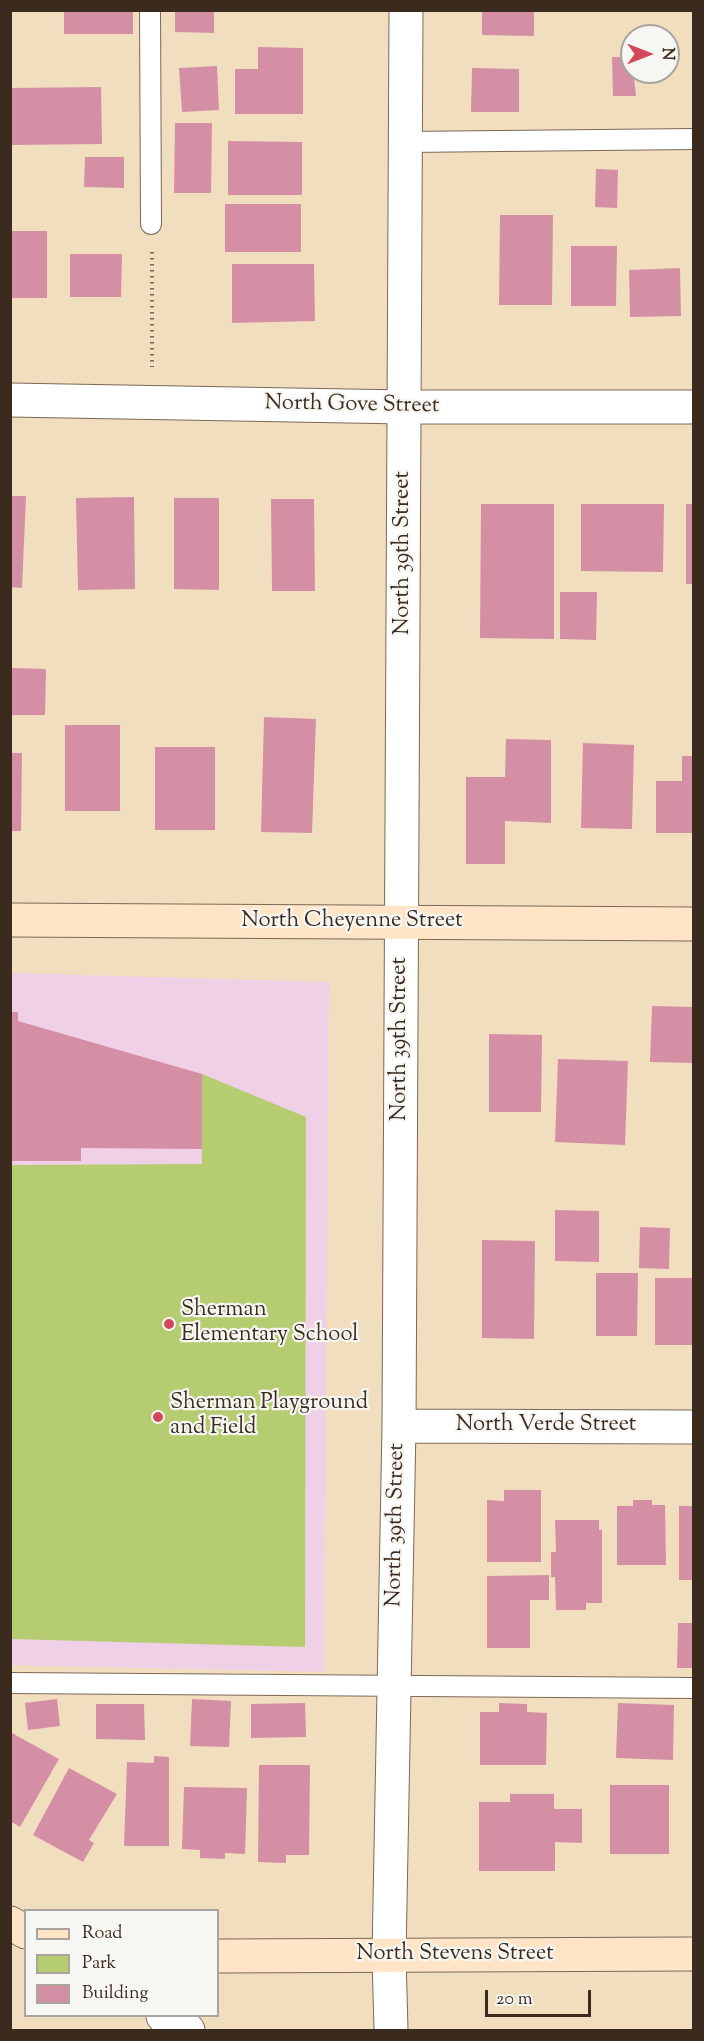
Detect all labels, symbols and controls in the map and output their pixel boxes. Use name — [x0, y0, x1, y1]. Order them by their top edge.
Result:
north arrow — [620, 24, 680, 84]
text: N — [655, 48, 678, 60]
street label: North Gove Street — [264, 391, 440, 421]
street label: North 39th Street — [391, 471, 417, 635]
street label: North Cheyenne Street — [241, 909, 463, 935]
street label: North 39th Street — [388, 957, 414, 1121]
place label: Sherman Elementary School — [181, 1298, 358, 1350]
marker: Sherman Elementary School — [162, 1317, 176, 1331]
place label: Sherman Playground and Field — [170, 1391, 368, 1442]
marker: Sherman Playground and Field — [151, 1410, 165, 1424]
street label: North Verde Street — [456, 1413, 636, 1439]
street label: North 39th Street — [382, 1443, 412, 1607]
legend — [24, 1909, 219, 2017]
text: Road — [82, 1921, 122, 1947]
street label: North Stevens Street — [356, 1942, 554, 1968]
text: Park — [82, 1951, 116, 1977]
scale bar — [488, 1978, 594, 2016]
text: Building — [82, 1981, 148, 2007]
text: 20 m — [496, 1987, 533, 2013]

